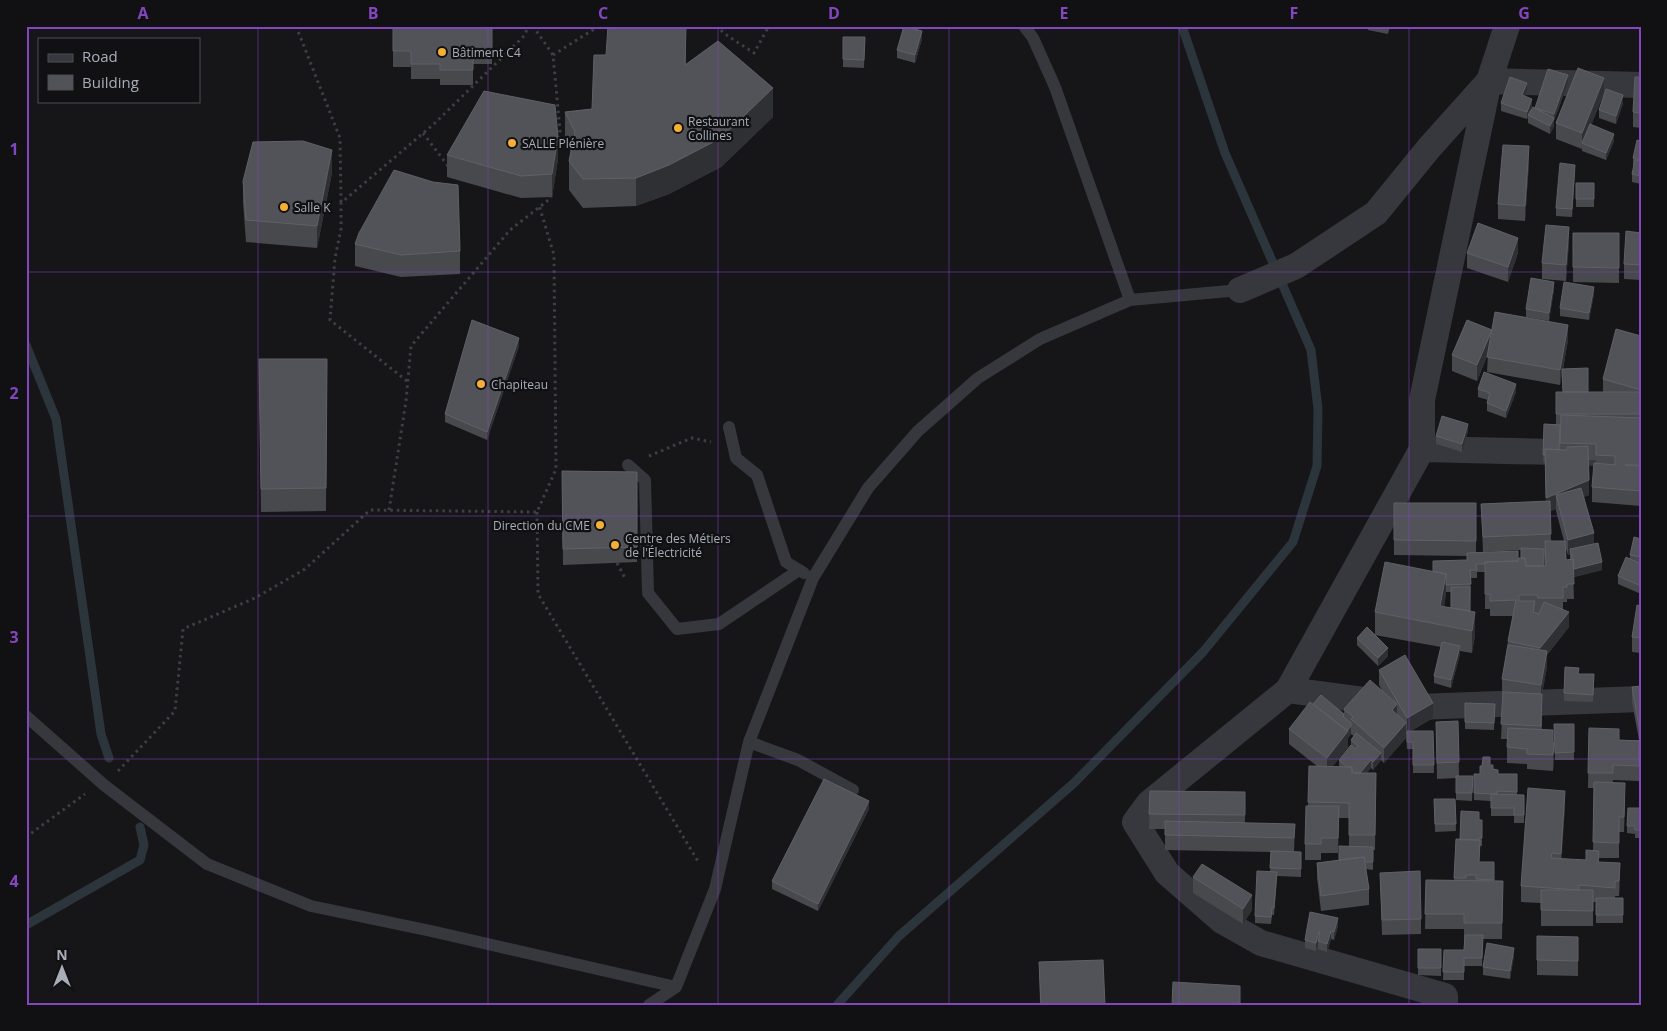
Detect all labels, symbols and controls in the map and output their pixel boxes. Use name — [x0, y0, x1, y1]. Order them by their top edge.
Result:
text: A — [137, 2, 149, 24]
text: B — [368, 2, 378, 24]
text: C — [598, 2, 608, 24]
text: D — [828, 2, 840, 24]
text: E — [1060, 2, 1069, 24]
text: F — [1290, 2, 1298, 24]
text: G — [1518, 2, 1530, 24]
legend — [38, 38, 200, 102]
place label: Bâtiment C4 — [452, 44, 521, 61]
text: Road — [82, 46, 118, 66]
marker: Bâtiment C4 — [436, 46, 448, 58]
text: Building — [82, 72, 139, 92]
place label: Restaurant Collines — [688, 113, 749, 144]
marker: Restaurant Collines — [672, 122, 684, 134]
place label: SALLE Plénière — [522, 135, 604, 152]
marker: SALLE Plénière — [506, 137, 518, 149]
text: 1 — [9, 138, 19, 160]
place label: Salle K — [294, 199, 331, 216]
marker: Salle K — [278, 201, 290, 213]
place label: Chapiteau — [491, 376, 548, 393]
marker: Chapiteau — [475, 378, 487, 390]
text: 2 — [9, 382, 19, 404]
place label: Direction du CME — [493, 517, 590, 534]
marker: Direction du CME — [594, 519, 606, 531]
place label: Centre des Métiers de l'Électricité — [625, 530, 731, 561]
marker: Centre des Métiers de l'Électricité — [609, 539, 621, 551]
text: 3 — [9, 626, 19, 648]
text: 4 — [9, 870, 19, 892]
north arrow — [38, 944, 88, 994]
text: N — [56, 945, 68, 964]

